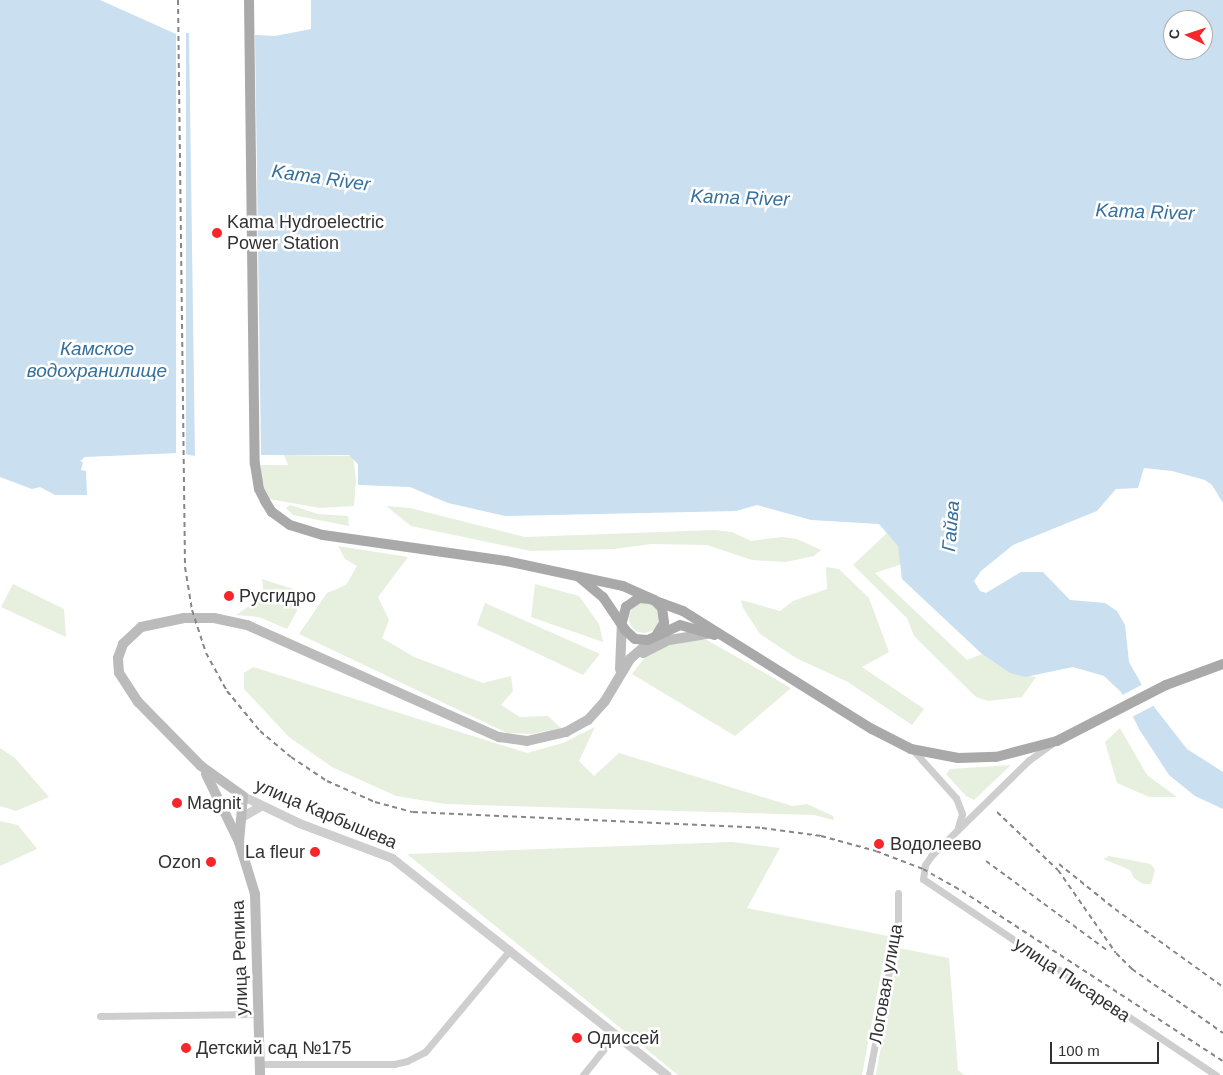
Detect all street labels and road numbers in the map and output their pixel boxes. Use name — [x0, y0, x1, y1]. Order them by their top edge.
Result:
street label: улица Карбышева — [252, 774, 400, 854]
street label: улица Репина — [227, 900, 253, 1016]
street label: Логовая улица — [865, 922, 907, 1046]
street label: улица Писарева — [1010, 933, 1134, 1027]

